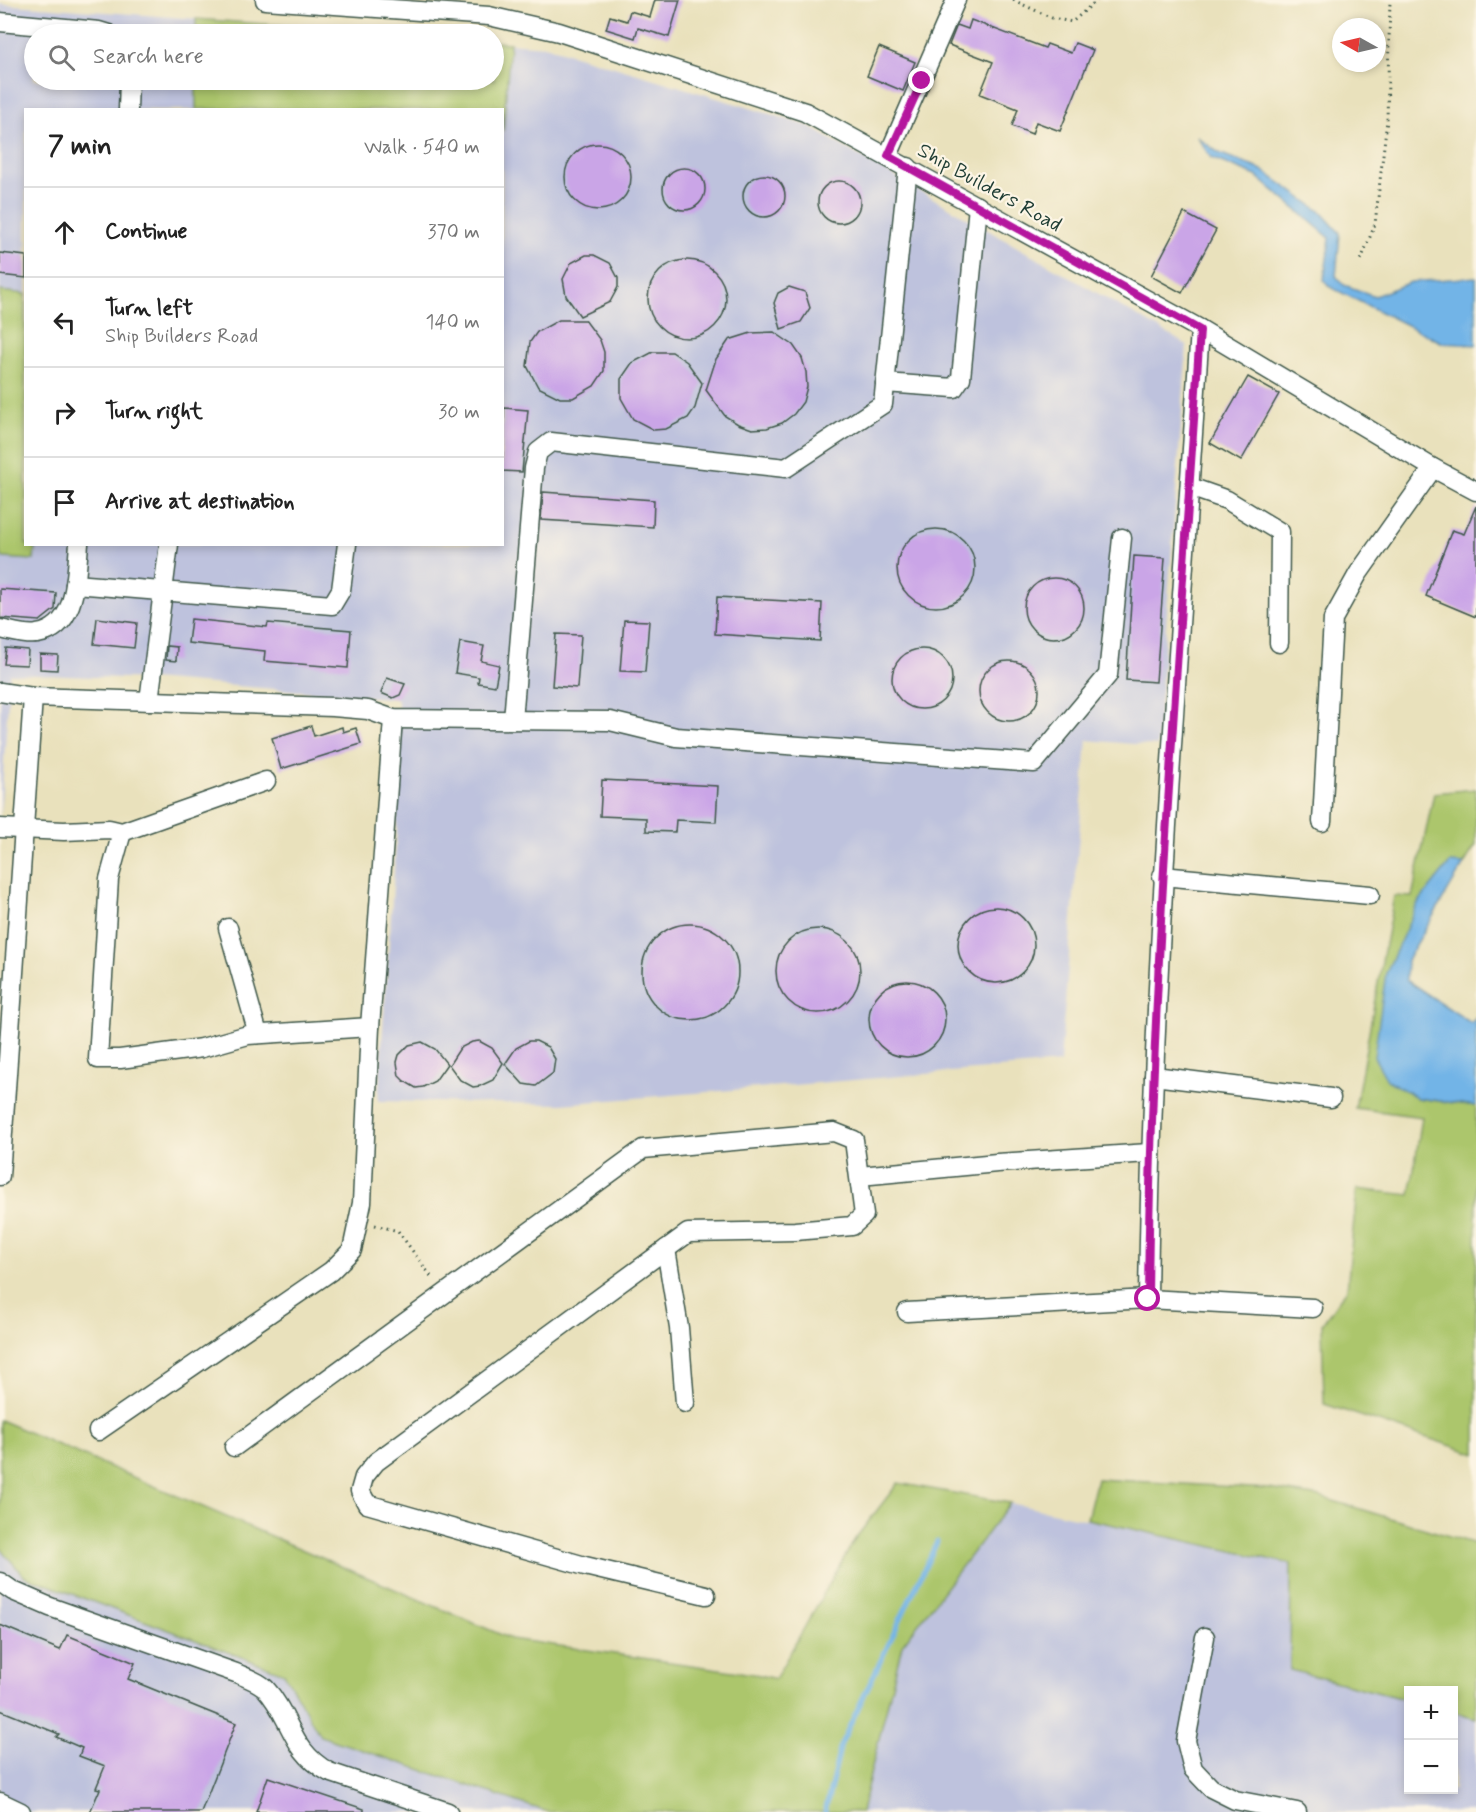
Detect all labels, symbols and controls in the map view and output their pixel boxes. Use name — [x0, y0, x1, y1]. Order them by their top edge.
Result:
north arrow — [1332, 18, 1386, 72]
search box — [24, 24, 504, 90]
icon: search — [45, 41, 78, 74]
text: Search here — [93, 43, 204, 71]
route end — [908, 67, 934, 93]
text: 7 min — [48, 130, 112, 164]
text: Walk · 540 m — [364, 134, 480, 161]
street label: Ship Builders Road — [912, 137, 1067, 239]
icon: ahead — [48, 216, 81, 249]
text: Continue — [105, 218, 187, 246]
text: 370 m — [428, 219, 480, 246]
text: Turn left — [105, 295, 193, 323]
icon: left — [48, 306, 81, 339]
text: 140 m — [426, 309, 480, 336]
text: Ship Builders Road — [105, 323, 258, 350]
icon: right — [48, 396, 81, 429]
text: Turn right — [105, 398, 203, 426]
text: 30 m — [438, 399, 480, 426]
icon: arrive — [48, 486, 81, 519]
text: Arrive at destination — [105, 488, 295, 516]
route start — [1134, 1285, 1160, 1311]
map controls — [1404, 1686, 1458, 1794]
button: + — [1404, 1686, 1458, 1740]
button: − — [1404, 1740, 1458, 1794]

